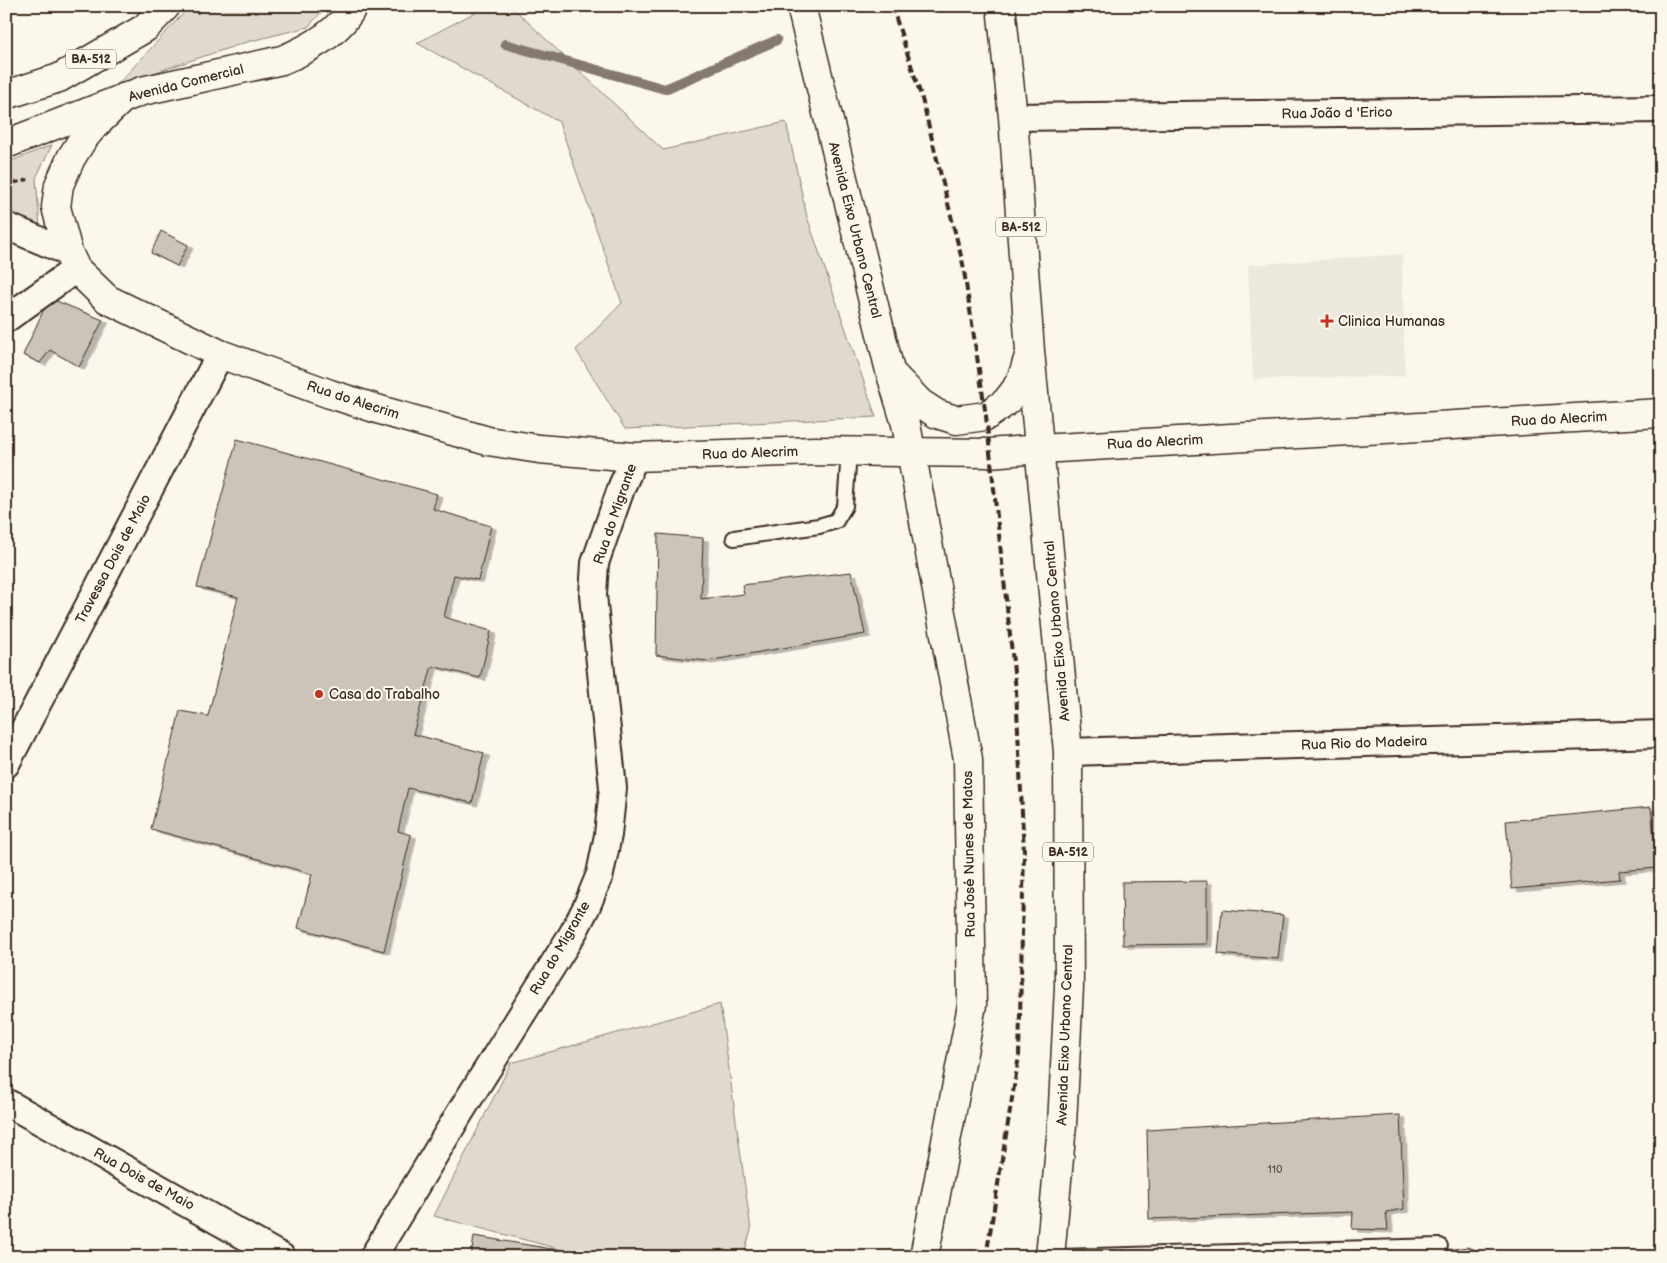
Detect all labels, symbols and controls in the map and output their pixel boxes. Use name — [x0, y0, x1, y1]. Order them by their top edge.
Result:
road number: BA-512 — [66, 50, 116, 68]
street label: Avenida Comercial — [127, 60, 245, 106]
street label: Rua João d 'Erico — [1281, 104, 1393, 122]
street label: Avenida Eixo Urbano Central — [825, 140, 885, 320]
road number: BA-512 — [996, 218, 1046, 236]
place label: Clinica Humanas — [1338, 313, 1445, 330]
marker: Clinica Humanas — [1320, 314, 1334, 328]
street label: Rua do Alecrim — [305, 377, 401, 423]
street label: Rua do Alecrim — [1510, 408, 1608, 430]
street label: Rua do Alecrim — [1106, 431, 1204, 453]
street label: Rua do Alecrim — [702, 443, 798, 463]
street label: Rua do Migrante — [590, 461, 640, 567]
street label: Travessa Dois de Maio — [72, 491, 154, 627]
street label: Avenida Eixo Urbano Central — [1041, 540, 1073, 722]
place label: Casa do Trabalho — [329, 686, 440, 703]
marker: Casa do Trabalho — [313, 688, 325, 700]
street label: Rua Rio do Madeira — [1300, 732, 1428, 754]
street label: Rua José Nunes de Matos — [959, 770, 979, 938]
road number: BA-512 — [1043, 842, 1093, 862]
street label: Rua do Migrante — [526, 898, 594, 998]
street label: Avenida Eixo Urbano Central — [1053, 944, 1077, 1126]
street label: Rua Dois de Maio — [91, 1144, 197, 1214]
house number: 110 — [1268, 1163, 1283, 1176]

